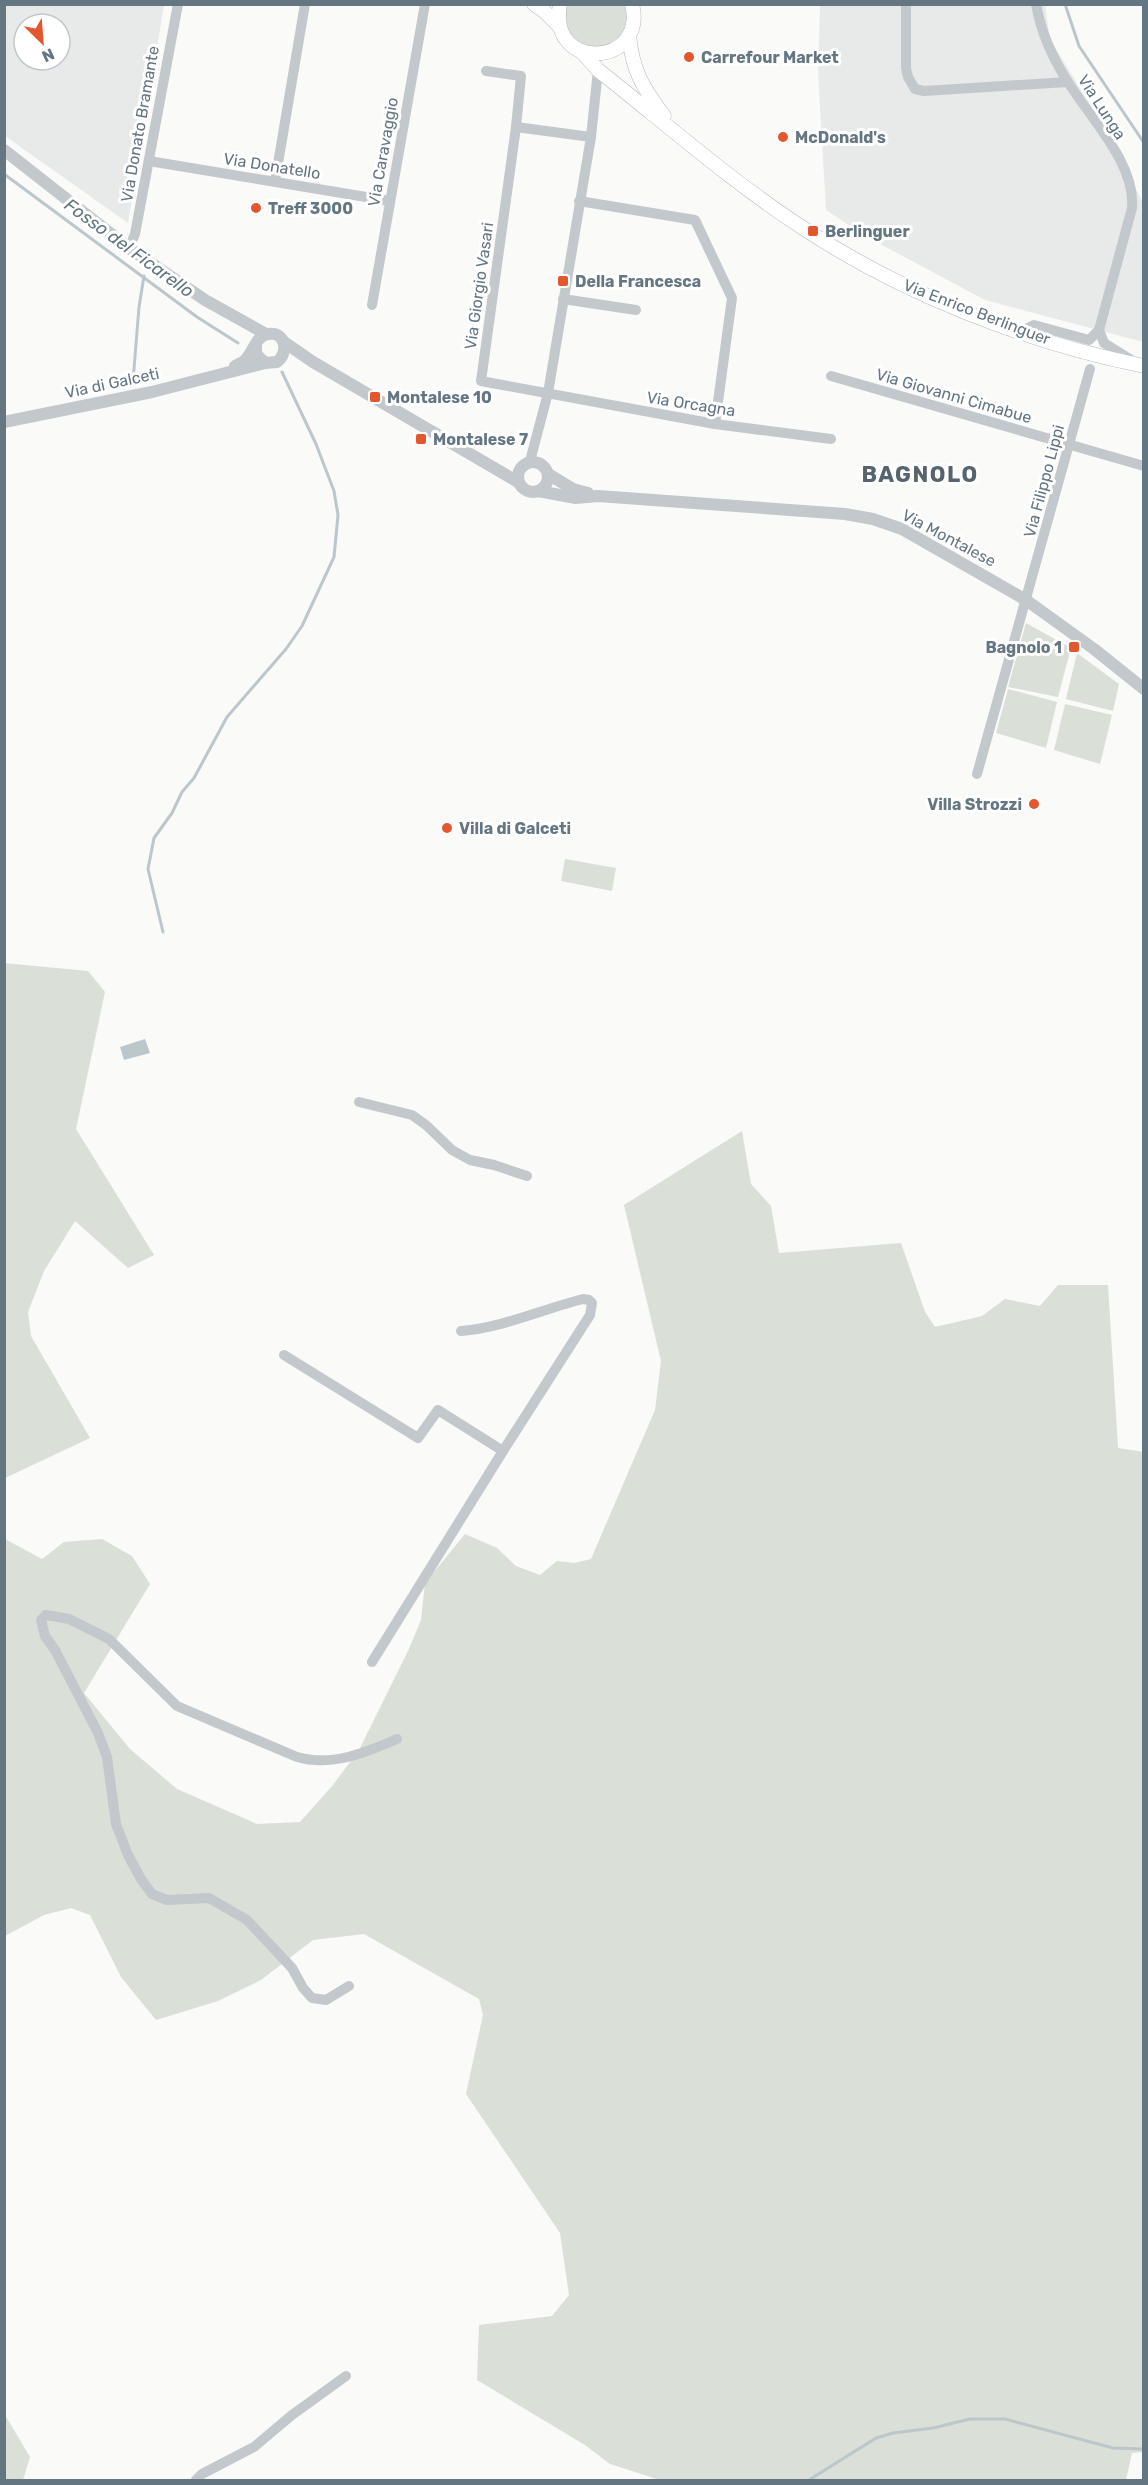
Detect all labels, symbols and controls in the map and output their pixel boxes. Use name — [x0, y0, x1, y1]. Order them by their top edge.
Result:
north arrow — [12, 12, 72, 72]
text: N — [39, 44, 57, 66]
street label: Via Donato Bramante — [117, 44, 163, 204]
place label: Carrefour Market — [701, 48, 839, 67]
marker: Carrefour Market — [682, 50, 696, 64]
street label: Via Lunga — [1074, 71, 1130, 143]
street label: Via Caravaggio — [364, 96, 402, 208]
place label: McDonald's — [795, 128, 886, 147]
marker: McDonald's — [776, 130, 790, 144]
street label: Via Donatello — [222, 149, 322, 183]
water label: Fosso del Ficarello — [60, 194, 198, 302]
place label: Treff 3000 — [268, 199, 353, 218]
marker: Treff 3000 — [249, 201, 263, 215]
street label: Via Giorgio Vasari — [461, 221, 497, 351]
place label: Berlinguer — [825, 222, 910, 241]
marker: Berlinguer — [806, 224, 820, 238]
place label: Della Francesca — [575, 272, 701, 291]
marker: Della Francesca — [556, 274, 570, 288]
street label: Via Enrico Berlinguer — [901, 275, 1053, 349]
street label: Via di Galceti — [63, 364, 161, 402]
street label: Via Giovanni Cimabue — [874, 365, 1034, 427]
place label: Montalese 10 — [387, 388, 492, 407]
street label: Via Orcagna — [645, 388, 737, 420]
marker: Montalese 10 — [368, 390, 382, 404]
street label: Via Filippo Lippi — [1020, 423, 1068, 539]
place label: Montalese 7 — [433, 430, 528, 449]
marker: Montalese 7 — [414, 432, 428, 446]
district label: BAGNOLO — [861, 461, 979, 488]
street label: Via Montalese — [899, 505, 999, 571]
place label: Bagnolo 1 — [985, 638, 1062, 657]
marker: Bagnolo 1 — [1067, 640, 1081, 654]
place label: Villa Strozzi — [927, 795, 1022, 814]
marker: Villa Strozzi — [1027, 797, 1041, 811]
place label: Villa di Galceti — [459, 819, 571, 838]
marker: Villa di Galceti — [440, 821, 454, 835]

